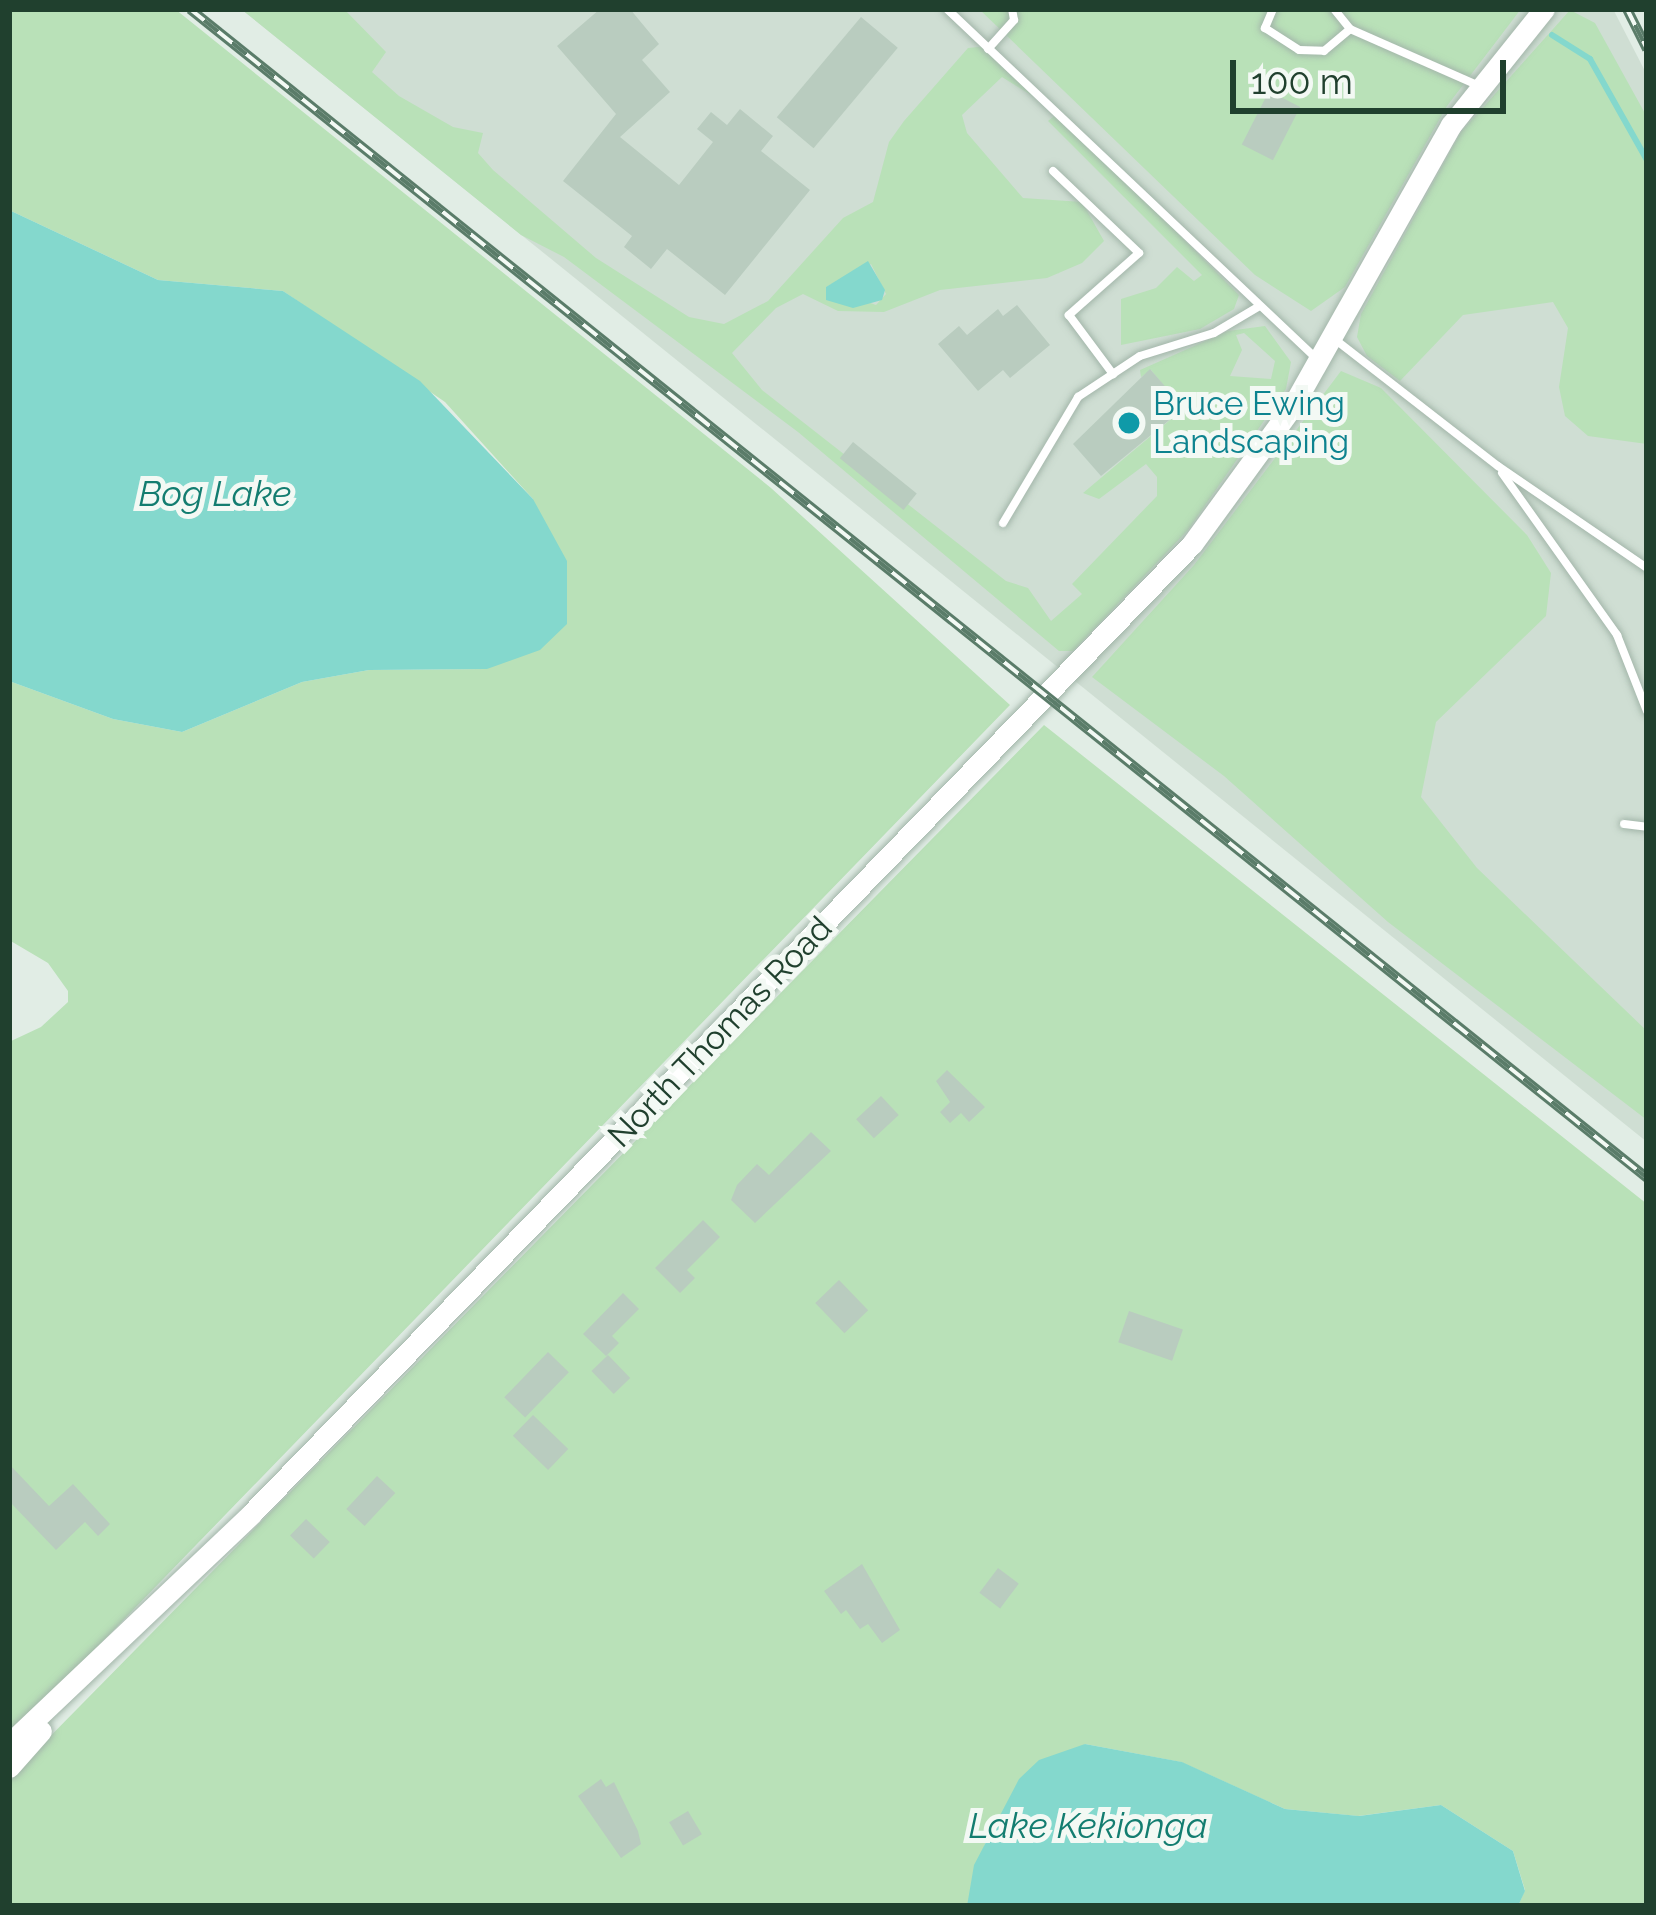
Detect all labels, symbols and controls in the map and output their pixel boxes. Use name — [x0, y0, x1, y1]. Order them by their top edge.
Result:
scale bar — [1236, 36, 1512, 110]
text: 100 m — [1251, 60, 1353, 102]
place label: Bruce Ewing Landscaping — [1153, 384, 1349, 462]
marker: Bruce Ewing Landscaping — [1116, 410, 1142, 436]
water label: Bog Lake — [138, 472, 292, 516]
street label: North Thomas Road — [599, 908, 841, 1156]
water label: Lake Kekionga — [969, 1804, 1207, 1848]

